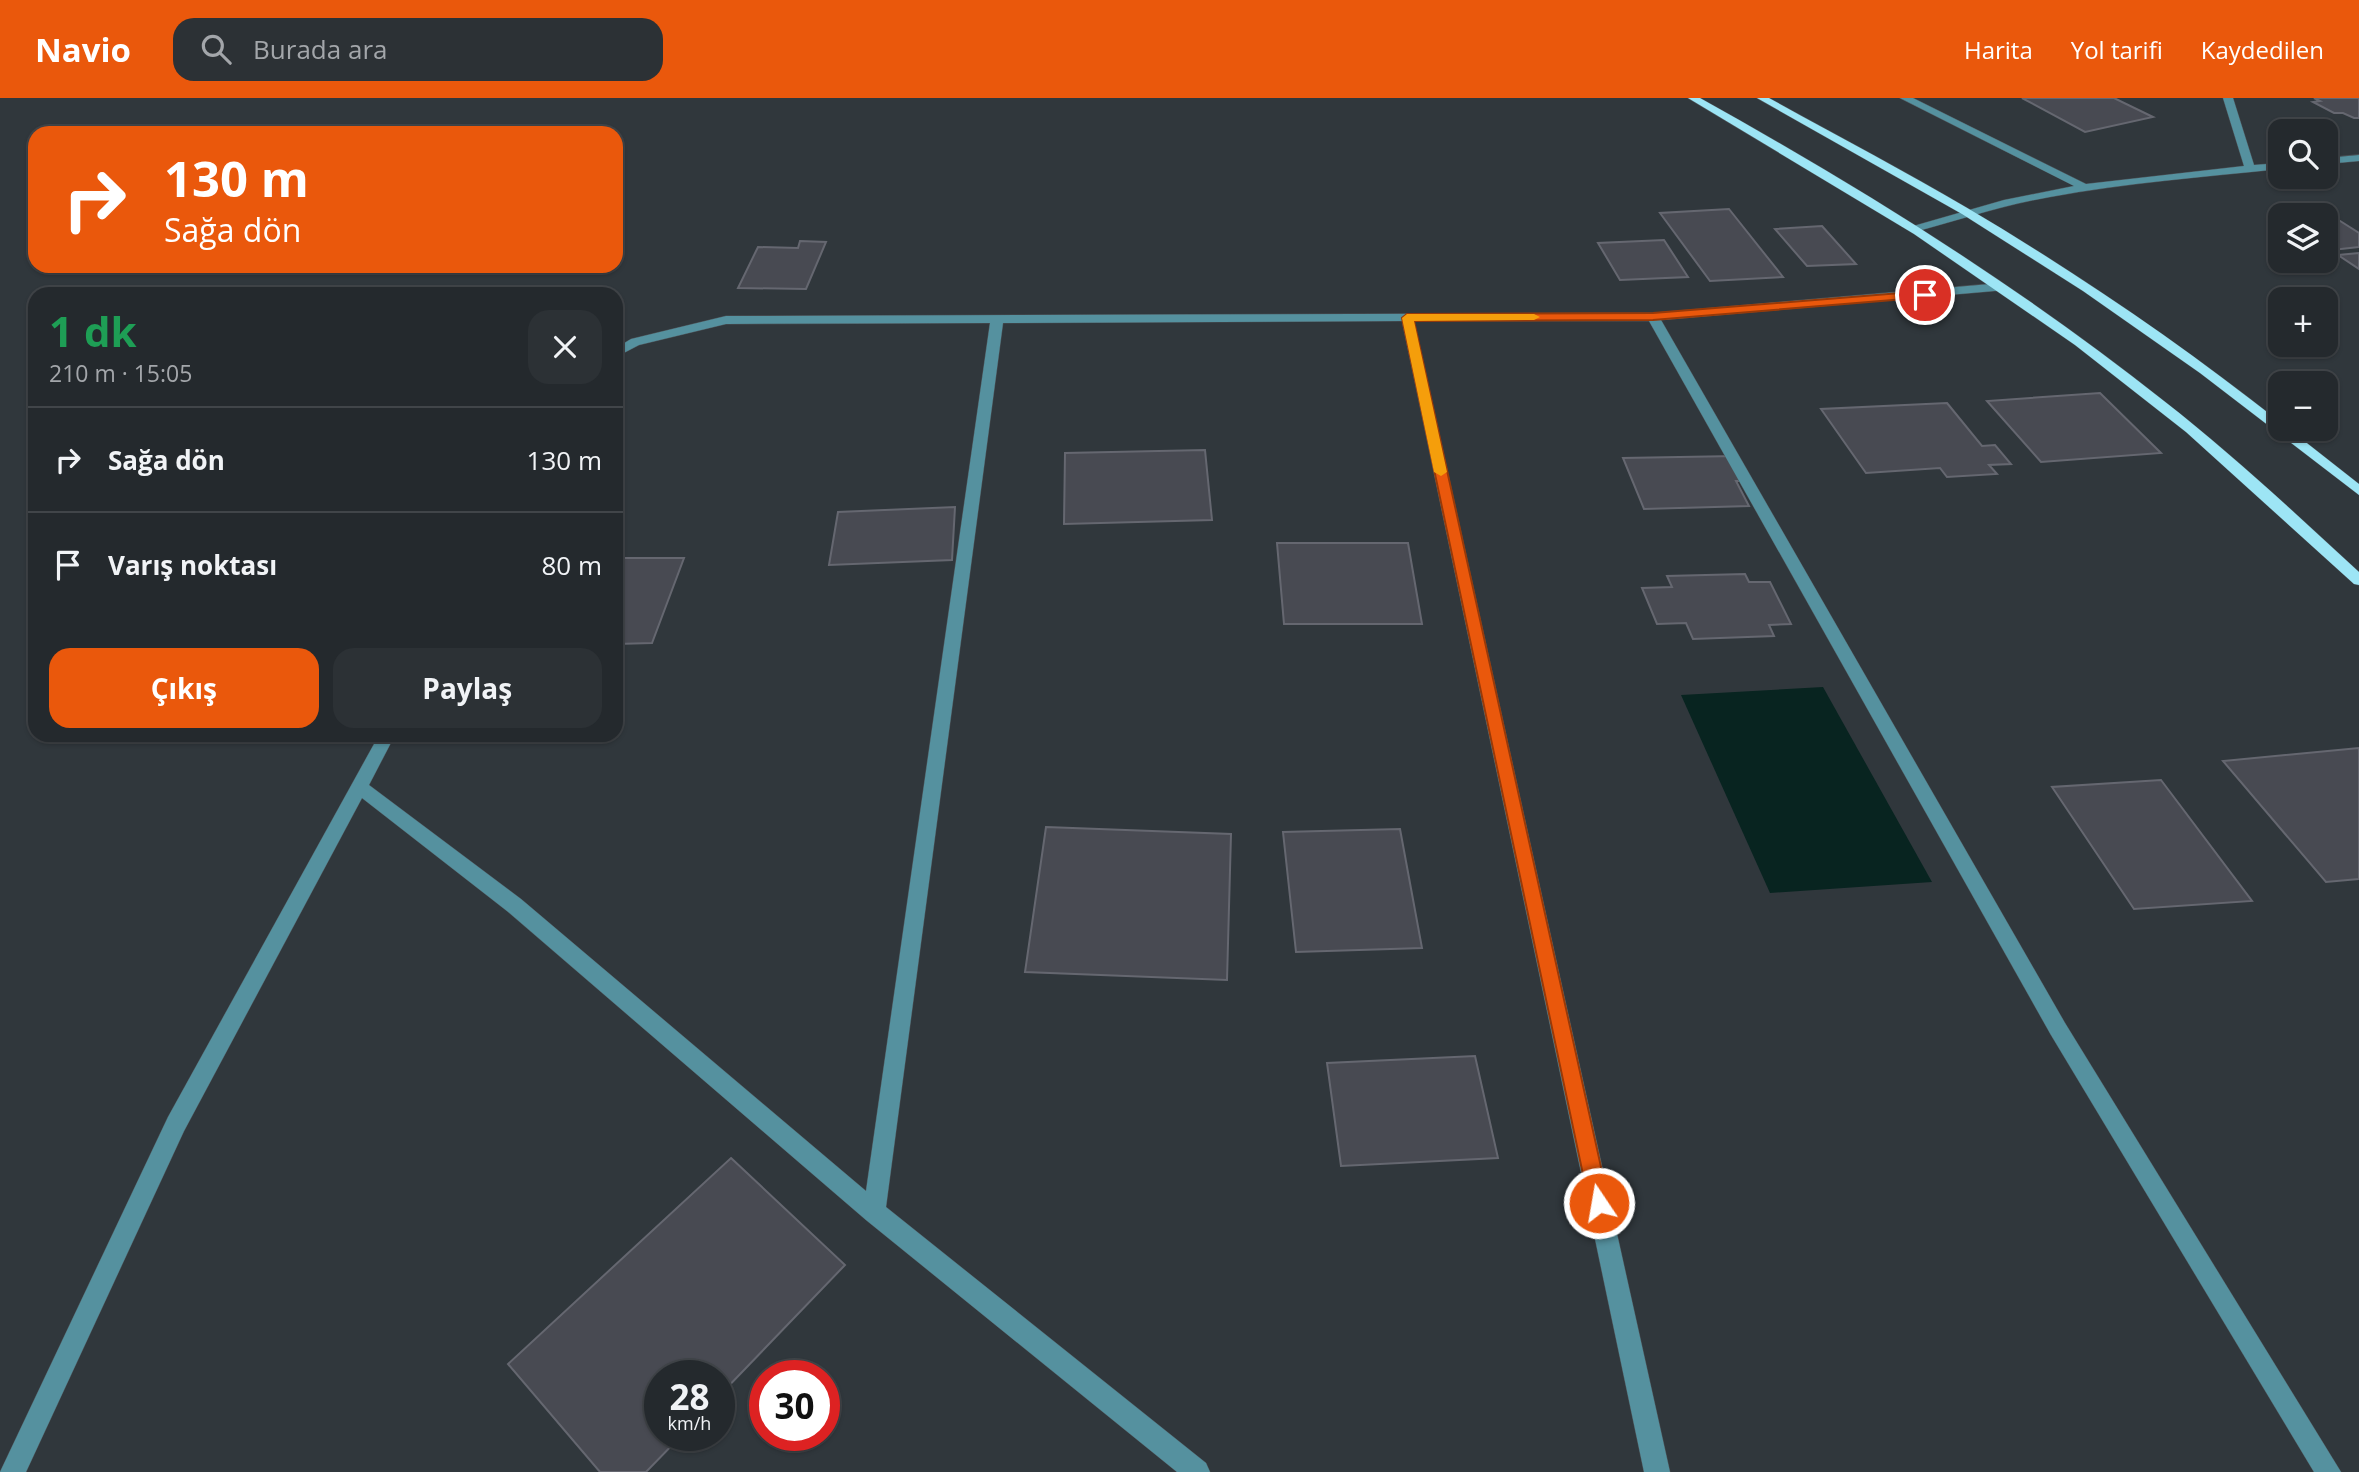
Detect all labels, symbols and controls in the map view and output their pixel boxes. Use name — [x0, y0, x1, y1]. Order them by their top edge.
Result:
search box — [173, 18, 663, 81]
text: Navio — [35, 27, 131, 72]
icon: search — [197, 30, 235, 68]
text: Burada ara — [253, 31, 388, 67]
text: Harita — [1964, 33, 2033, 66]
text: Yol tarifi — [2071, 33, 2163, 66]
text: Kaydedilen — [2201, 33, 2324, 66]
map controls — [2268, 119, 2338, 441]
button: search — [2268, 119, 2338, 189]
text: 130 m — [164, 145, 309, 211]
icon: right — [49, 154, 140, 245]
button: layers — [2268, 203, 2338, 273]
text: Sağa dön — [164, 208, 301, 251]
pin — [1895, 265, 1955, 325]
icon: arrive — [1906, 276, 1944, 314]
button: + — [2268, 287, 2338, 357]
text: 1 dk — [49, 302, 137, 359]
button: close — [528, 310, 602, 384]
text: 210 m · 15:05 — [49, 357, 192, 389]
button: − — [2268, 371, 2338, 441]
icon: right — [49, 441, 87, 479]
text: Sağa dön — [108, 442, 225, 478]
text: 130 m — [527, 442, 602, 478]
icon: arrive — [49, 546, 87, 584]
text: Varış noktası — [108, 547, 277, 583]
text: 80 m — [541, 547, 602, 583]
button: Çıkış — [49, 648, 319, 728]
button: Paylaş — [333, 648, 602, 728]
position arrow — [1562, 1166, 1636, 1240]
speed limit sign: 30 — [749, 1360, 840, 1451]
text: 28 — [669, 1373, 710, 1420]
text: km/h — [668, 1411, 711, 1435]

